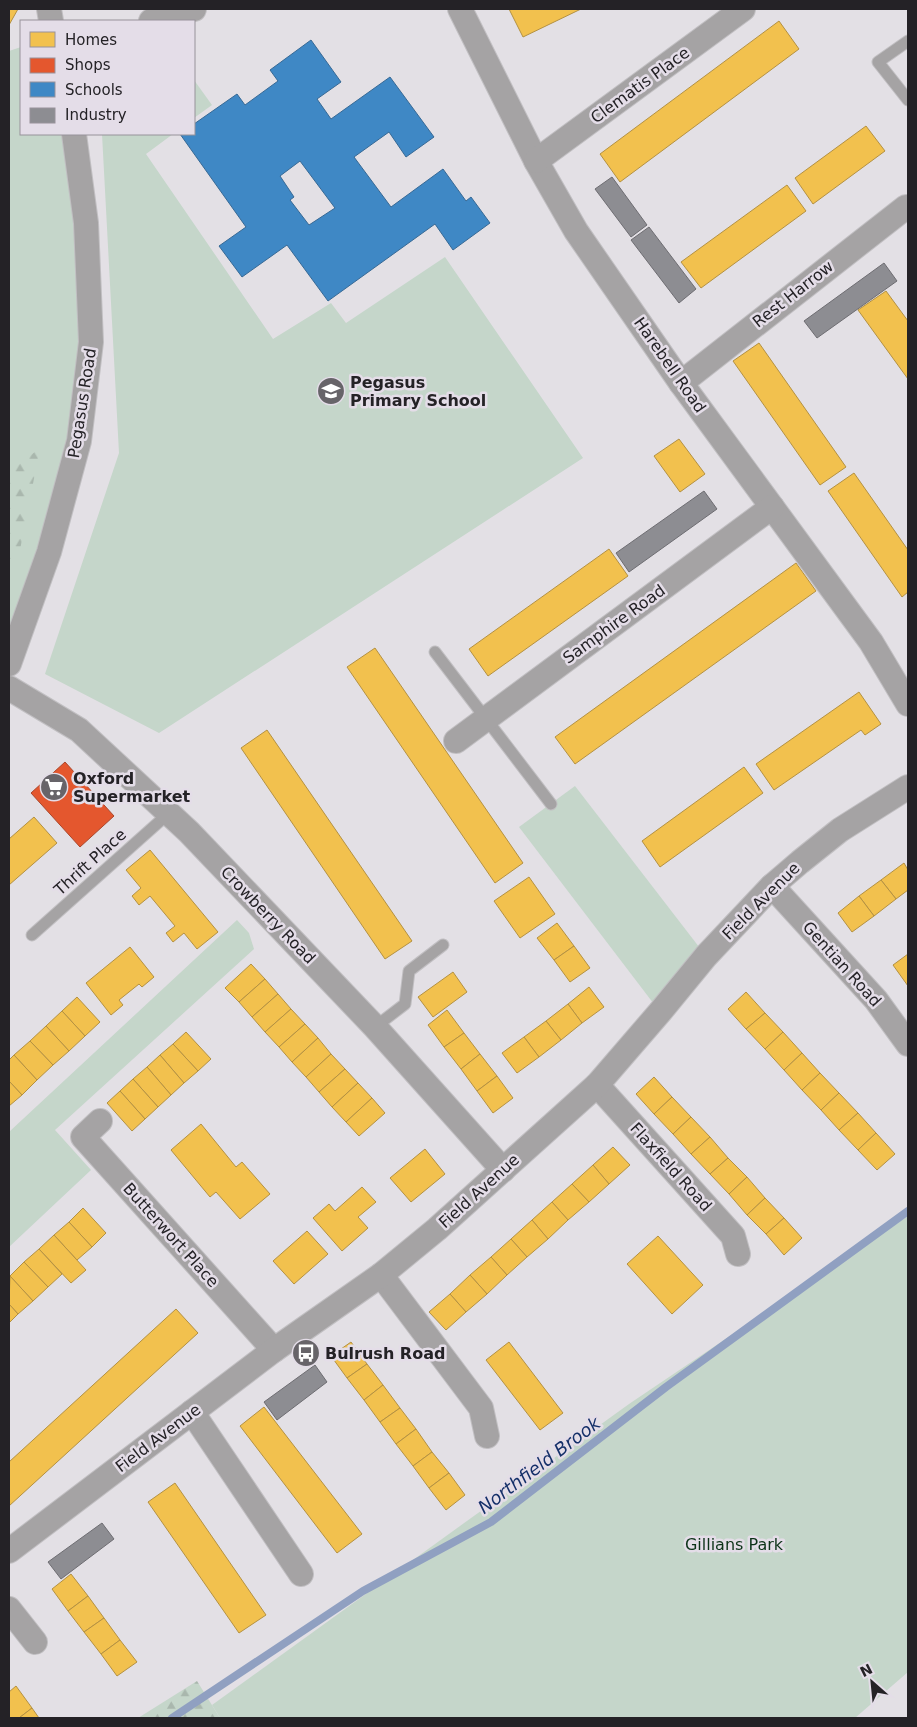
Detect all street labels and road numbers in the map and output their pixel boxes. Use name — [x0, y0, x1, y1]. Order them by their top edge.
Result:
street label: Clematis Place — [587, 43, 693, 127]
street label: Rest Harrow — [749, 257, 837, 331]
street label: Harebell Road — [630, 314, 710, 416]
street label: Pegasus Road — [64, 347, 100, 459]
street label: Samphire Road — [559, 581, 669, 667]
street label: Thrift Place — [49, 825, 130, 900]
street label: Field Avenue — [718, 858, 804, 944]
street label: Crowberry Road — [217, 862, 319, 968]
street label: Gentian Road — [799, 917, 885, 1011]
street label: Flaxfield Road — [626, 1119, 716, 1215]
street label: Field Avenue — [435, 1150, 523, 1232]
street label: Butterwort Place — [119, 1179, 223, 1291]
street label: Field Avenue — [112, 1400, 204, 1476]

